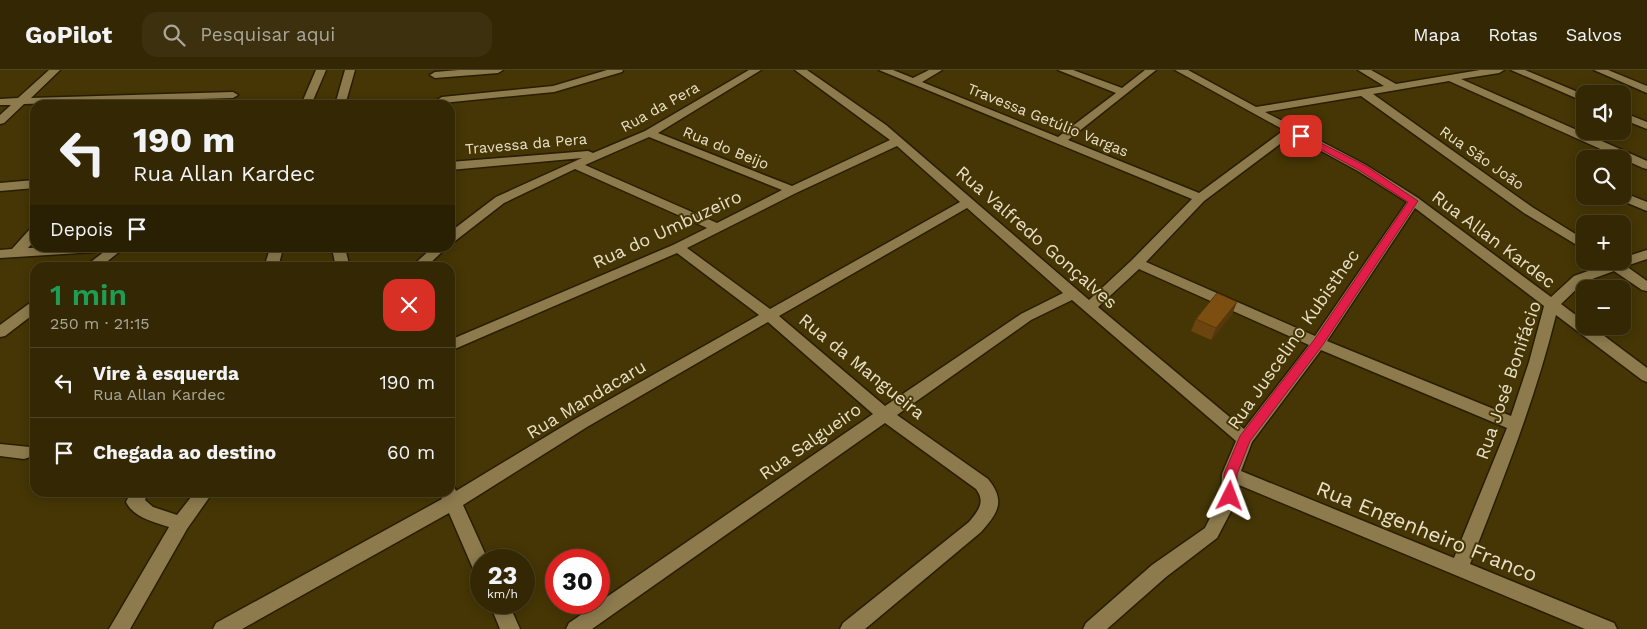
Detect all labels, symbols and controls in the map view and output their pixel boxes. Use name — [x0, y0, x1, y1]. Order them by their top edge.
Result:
search box — [142, 12, 492, 57]
text: GoPilot — [25, 21, 112, 49]
icon: search — [160, 21, 188, 49]
text: Pesquisar aqui — [200, 23, 335, 46]
text: Mapa — [1413, 24, 1460, 45]
text: Rotas — [1488, 24, 1538, 45]
text: Salvos — [1566, 24, 1622, 45]
street label: Rua da Pera — [618, 78, 703, 136]
street label: Travessa Getúlio Vargas — [965, 79, 1131, 161]
map controls — [1576, 85, 1631, 335]
button: sound — [1576, 85, 1631, 140]
pin — [1280, 115, 1322, 157]
text: 190 m — [133, 119, 235, 161]
icon: left — [50, 120, 115, 185]
icon: arrive — [1287, 122, 1315, 150]
street label: Rua São João — [1436, 122, 1528, 194]
street label: Rua do Beijo — [680, 123, 772, 173]
street label: Travessa da Pera — [464, 130, 588, 158]
button: search — [1576, 150, 1631, 205]
text: Rua Allan Kardec — [133, 161, 315, 186]
street label: Rua Valfredo Gonçalves — [952, 161, 1122, 313]
street label: Rua do Umbuzeiro — [589, 185, 745, 273]
street label: Rua Allan Kardec — [1428, 186, 1560, 292]
icon: arrive — [123, 215, 151, 243]
button: + — [1576, 215, 1631, 270]
text: Depois — [50, 218, 113, 241]
street label: Rua Juscelino Kubisthec — [1223, 245, 1363, 433]
text: 1 min — [50, 277, 127, 312]
button: close — [383, 279, 435, 331]
button: − — [1576, 280, 1631, 335]
street label: Rua José Bonifácio — [1471, 298, 1545, 462]
street label: Rua da Mangueira — [795, 309, 929, 423]
text: 250 m · 21:15 — [50, 314, 150, 333]
street label: Rua Mandacaru — [522, 355, 650, 443]
text: Vire à esquerda — [93, 362, 239, 385]
icon: left — [50, 369, 78, 397]
text: 190 m — [379, 371, 435, 394]
text: Rua Allan Kardec — [93, 385, 225, 404]
street label: Rua Salgueiro — [755, 398, 865, 484]
icon: arrive — [50, 439, 78, 467]
text: Chegada ao destino — [93, 441, 276, 464]
text: 60 m — [387, 441, 435, 464]
position arrow — [1203, 469, 1255, 521]
street label: Rua Engenheiro Franco — [1313, 475, 1541, 587]
speed limit sign: 30 — [545, 549, 610, 614]
text: 23 — [488, 561, 517, 590]
text: km/h — [487, 587, 518, 601]

